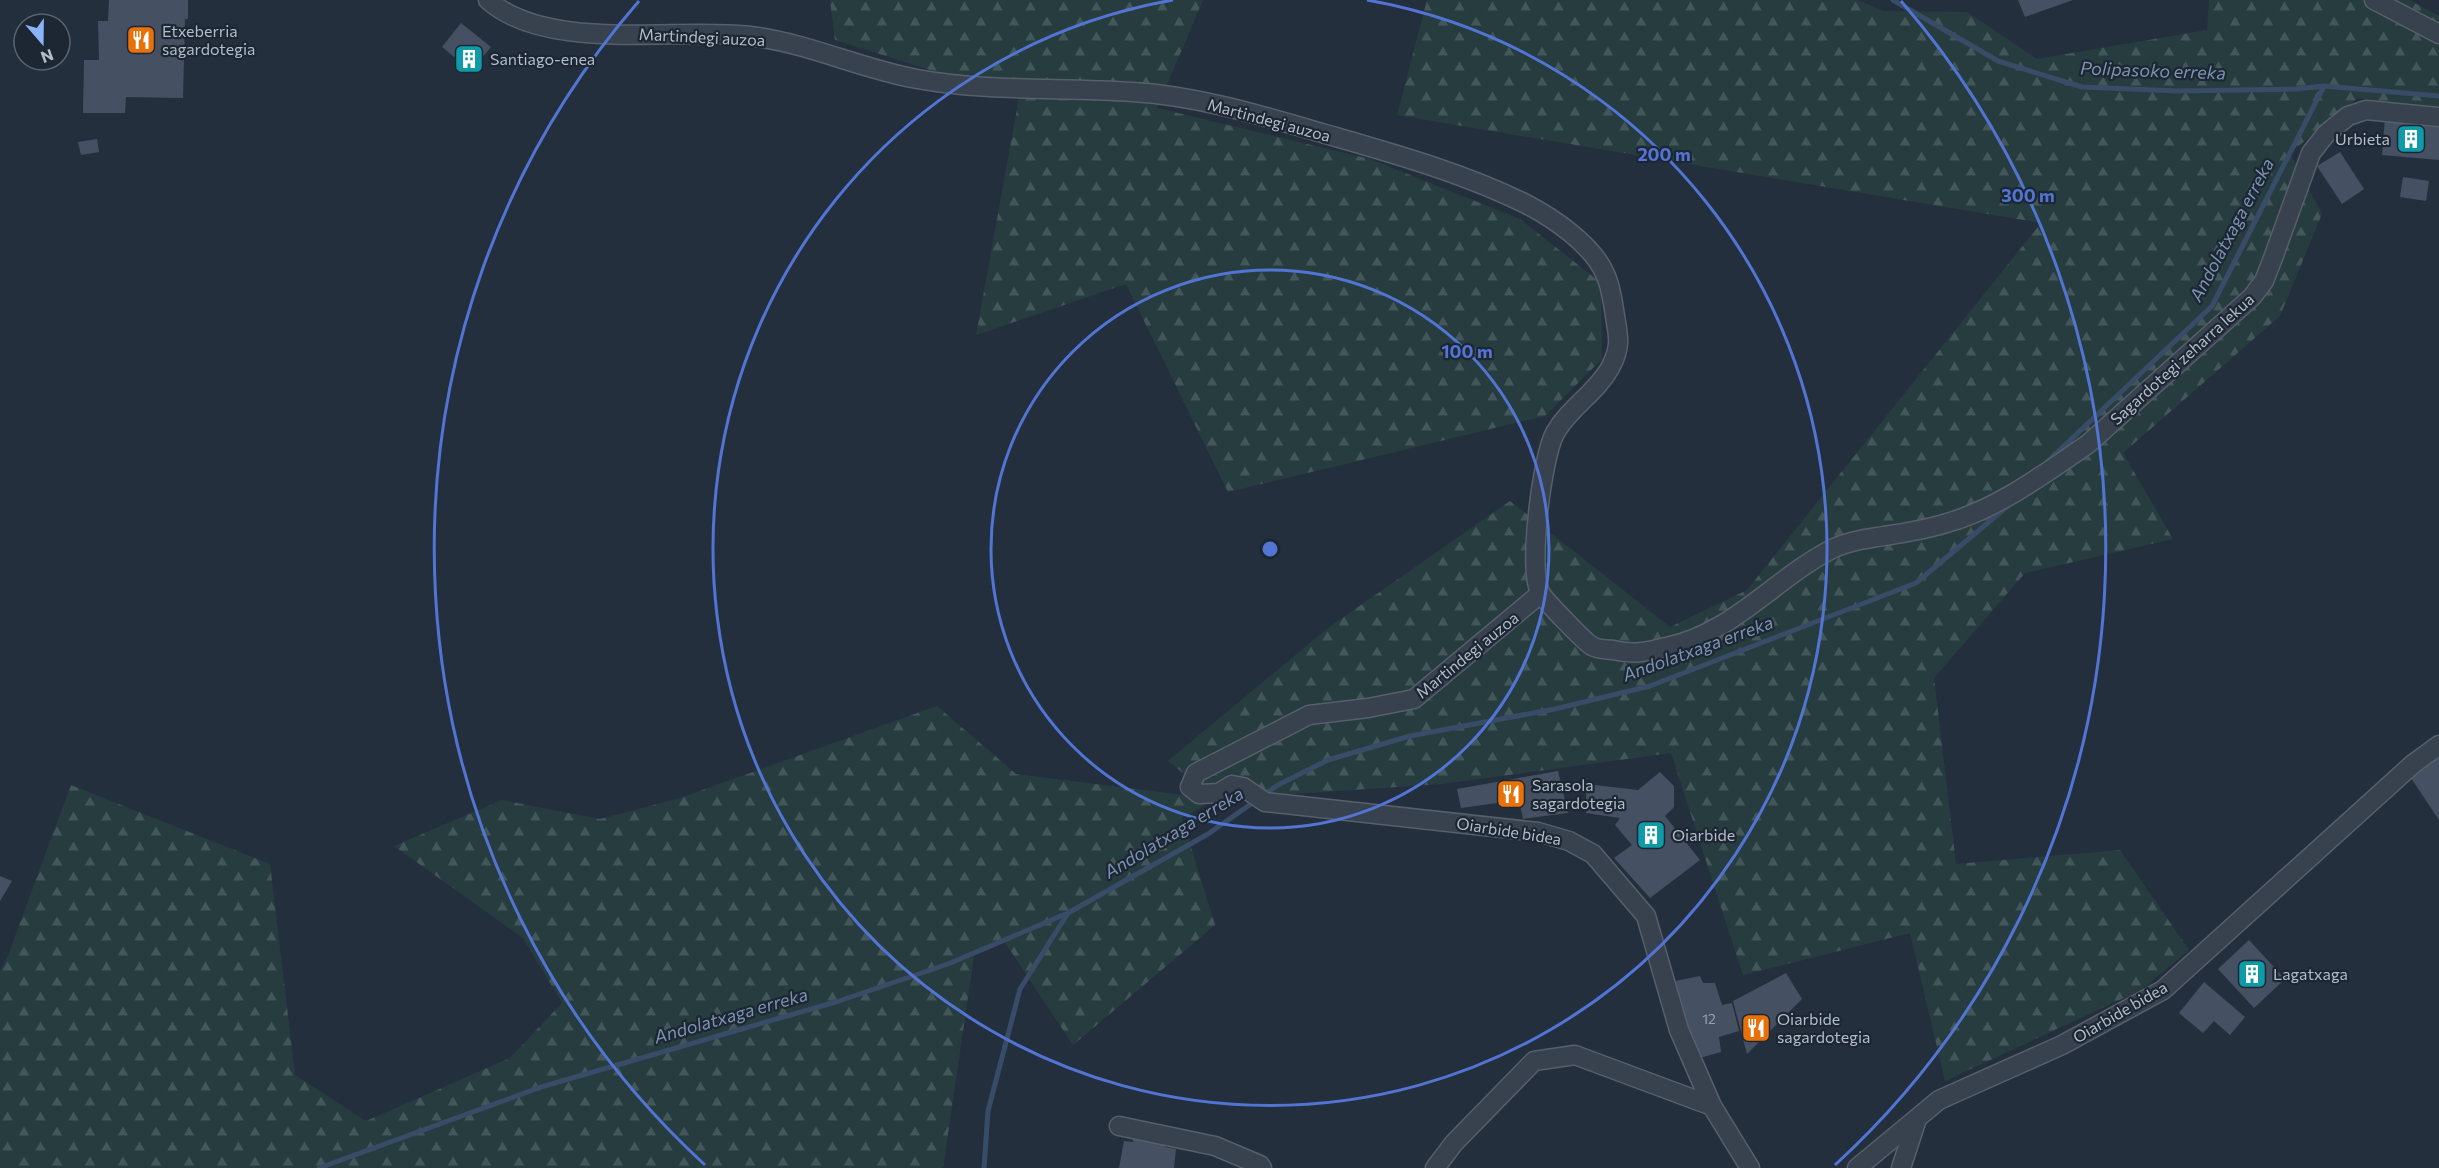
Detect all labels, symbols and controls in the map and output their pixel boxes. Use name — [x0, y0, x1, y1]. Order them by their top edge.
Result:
north arrow — [12, 12, 72, 72]
place label: Etxeberria sagardotegia — [162, 21, 255, 58]
restaurant icon: Etxeberria sagardotegia — [125, 24, 157, 56]
street label: Martindegi auzoa — [638, 24, 766, 49]
building icon: Santiago-enea — [453, 43, 485, 75]
text: N — [38, 46, 56, 68]
place label: Santiago-enea — [490, 49, 595, 68]
water label: Polipasoko erreka — [2080, 56, 2226, 84]
street label: Martindegi auzoa — [1206, 94, 1333, 145]
building icon: Urbieta — [2395, 123, 2427, 155]
place label: Urbieta — [2335, 129, 2390, 148]
text: 200 m — [1637, 143, 1691, 165]
water label: Andolatxaga erreka — [2184, 154, 2278, 306]
text: 300 m — [2001, 184, 2055, 206]
street label: Sagardotegi zeharra lekua — [2106, 289, 2257, 428]
text: 100 m — [1441, 340, 1493, 362]
centre of rings — [1260, 539, 1280, 559]
street label: Martindegi auzoa — [1412, 607, 1522, 702]
water label: Andolatxaga erreka — [1618, 611, 1776, 686]
place label: Sarasola sagardotegia — [1532, 775, 1625, 812]
restaurant icon: Sarasola sagardotegia — [1495, 778, 1527, 810]
water label: Andolatxaga erreka — [1099, 782, 1247, 883]
street label: Oiarbide bidea — [1455, 813, 1563, 848]
building icon: Oiarbide — [1635, 819, 1667, 851]
place label: Oiarbide — [1672, 825, 1735, 844]
building icon: Lagatxaga — [2236, 958, 2268, 990]
place label: Lagatxaga — [2273, 964, 2348, 983]
street label: Oiarbide bidea — [2069, 977, 2170, 1046]
water label: Andolatxaga erreka — [650, 983, 810, 1048]
place label: Oiarbide sagardotegia — [1777, 1009, 1870, 1046]
house number: 12 — [1702, 1010, 1716, 1027]
restaurant icon: Oiarbide sagardotegia — [1740, 1012, 1772, 1044]

